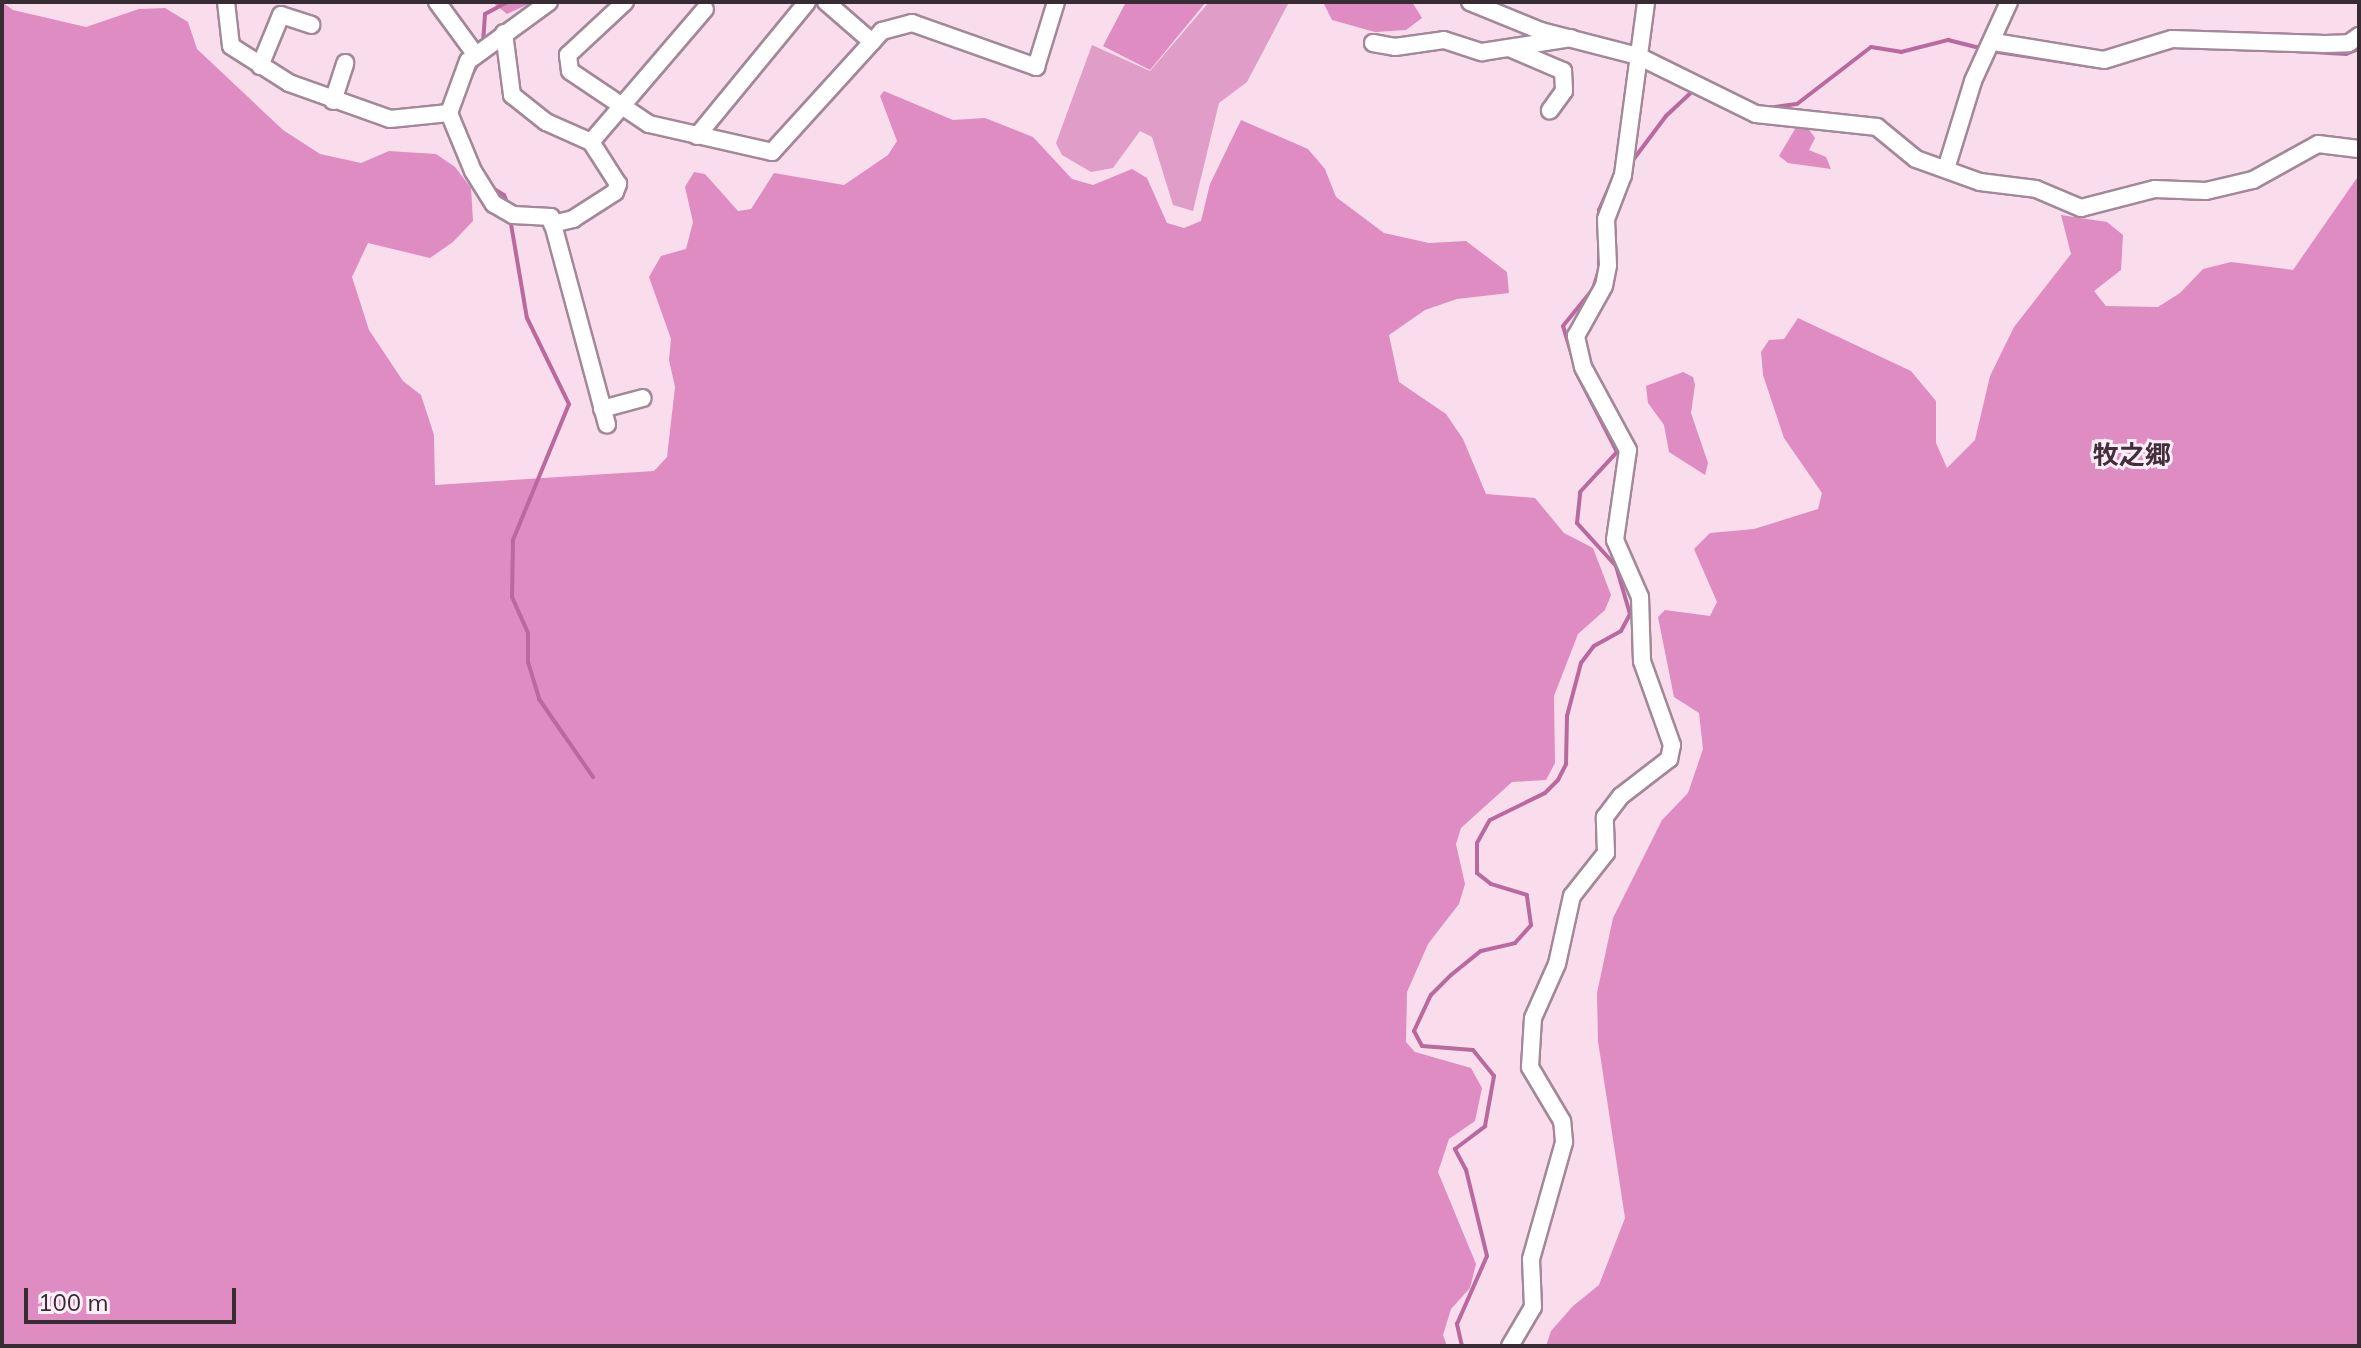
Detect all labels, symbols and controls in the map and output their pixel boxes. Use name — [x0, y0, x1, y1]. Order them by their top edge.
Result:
district label: 牧之郷 — [2093, 439, 2171, 471]
scale bar — [28, 1272, 240, 1322]
text: 100 m — [38, 1287, 109, 1317]

